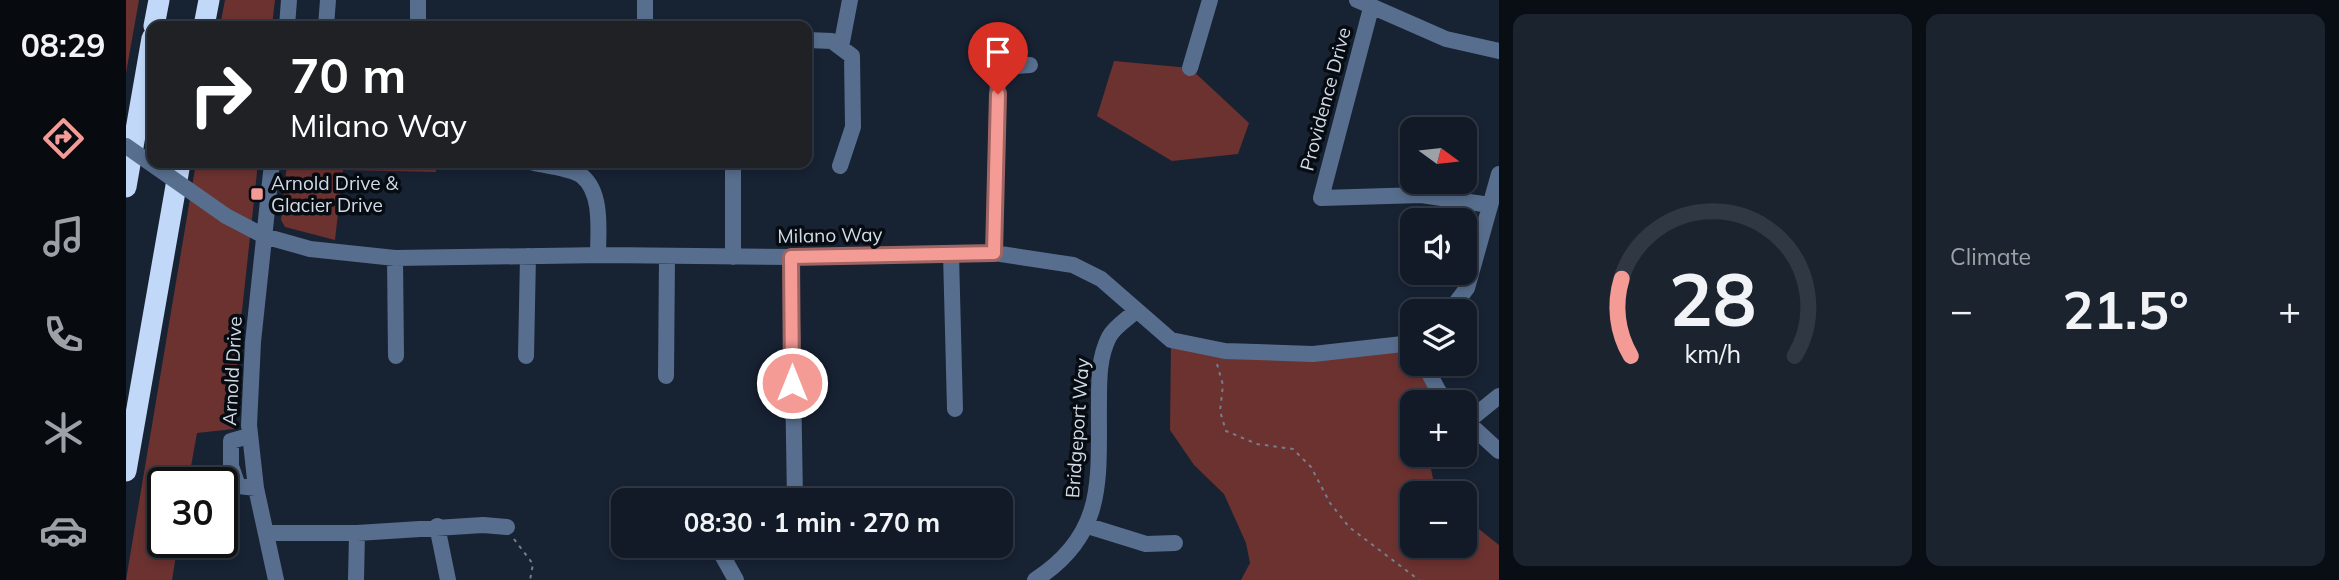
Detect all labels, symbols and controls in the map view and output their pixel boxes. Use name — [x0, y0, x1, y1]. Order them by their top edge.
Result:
pin — [968, 22, 1028, 94]
text: 08:29 — [21, 25, 105, 65]
street label: Providence Drive — [1294, 25, 1356, 173]
icon: arrive — [979, 33, 1017, 71]
text: 70 m — [290, 44, 406, 105]
icon: right — [175, 49, 266, 140]
text: Milano Way — [290, 105, 467, 145]
icon: directions — [39, 114, 88, 163]
north arrow — [1400, 117, 1477, 194]
map controls — [1400, 117, 1477, 558]
place label: Arnold Drive & Glacier Drive — [271, 171, 400, 217]
marker: Arnold Drive & Glacier Drive — [249, 186, 265, 202]
button: sound — [1400, 208, 1477, 285]
icon: music — [39, 212, 88, 261]
street label: Milano Way — [777, 222, 883, 248]
text: Climate — [1950, 242, 2031, 271]
text: 28 — [1669, 253, 1756, 344]
text: 21.5° — [2062, 277, 2189, 342]
text: − — [1950, 286, 1973, 334]
text: + — [2278, 286, 2301, 334]
button: layers — [1400, 299, 1477, 376]
icon: phone — [39, 310, 88, 359]
street label: Arnold Drive — [217, 316, 247, 426]
text: km/h — [1684, 338, 1741, 369]
position arrow — [755, 346, 829, 420]
street label: Bridgeport Way — [1060, 357, 1094, 499]
button: + — [1400, 390, 1477, 467]
icon: climate — [39, 408, 88, 457]
speed limit sign: 30 — [147, 467, 238, 558]
button: − — [1400, 481, 1477, 558]
icon: car — [39, 506, 88, 555]
text: 08:30 · 1 min · 270 m — [684, 506, 940, 539]

